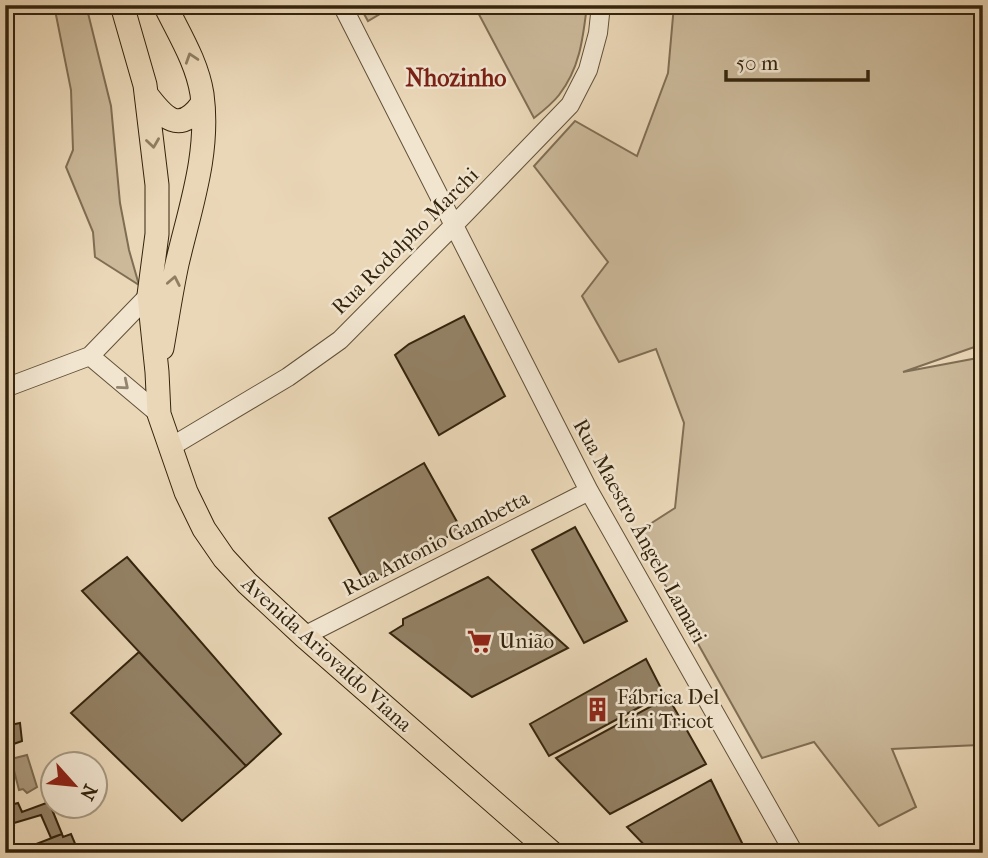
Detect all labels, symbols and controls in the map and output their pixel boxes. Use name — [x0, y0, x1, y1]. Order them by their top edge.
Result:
scale bar — [726, 38, 867, 82]
text: 50 m — [736, 51, 779, 75]
one-way arrow — [184, 52, 199, 64]
district label: Nhozinho — [406, 64, 506, 92]
one-way arrow — [145, 137, 160, 149]
street label: Rua Rodolpho Marchi — [327, 163, 483, 319]
one-way arrow — [166, 275, 181, 287]
one-way arrow — [116, 377, 129, 389]
street label: Rua Maestro Ângelo Lamari — [568, 415, 712, 647]
street label: Rua Antonio Gambetta — [339, 485, 534, 600]
street label: Avenida Ariovaldo Viana — [236, 571, 417, 737]
supermarket icon: União — [465, 627, 493, 655]
place label: União — [499, 629, 554, 653]
place label: Fábrica Del Lini Tricot — [617, 685, 719, 733]
building icon: Fábrica Del Lini Tricot — [583, 695, 611, 723]
north arrow — [38, 750, 108, 820]
text: N — [75, 781, 101, 804]

